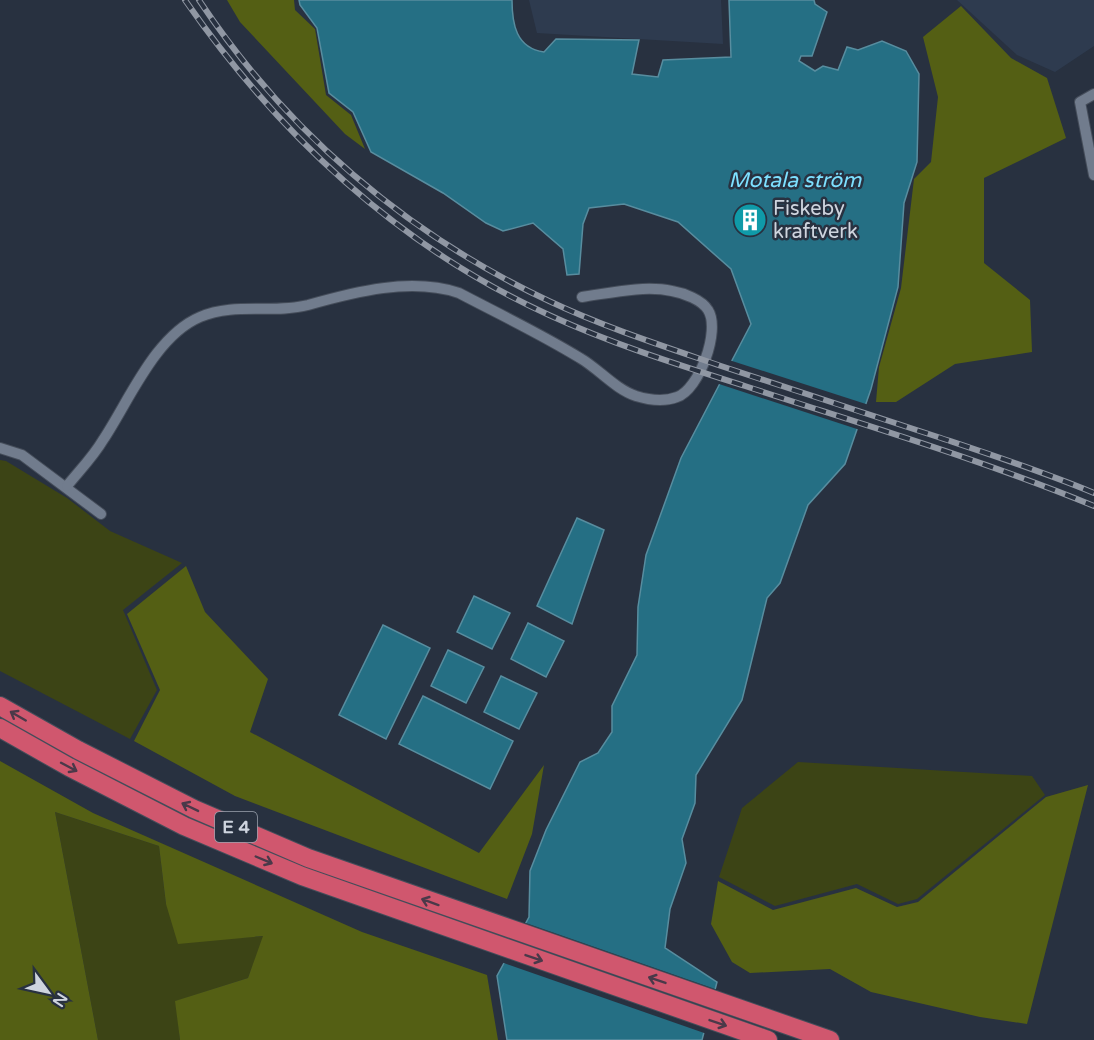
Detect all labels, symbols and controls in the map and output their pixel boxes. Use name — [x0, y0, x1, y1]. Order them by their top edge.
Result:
water label: Motala ström — [729, 168, 862, 193]
place label: Fiskeby kraftverk — [773, 197, 858, 244]
building icon: Fiskeby kraftverk — [732, 202, 768, 238]
one-way arrow — [10, 710, 27, 722]
one-way arrow — [60, 761, 77, 773]
one-way arrow — [182, 800, 200, 812]
road number: E 4 — [215, 812, 257, 842]
one-way arrow — [254, 855, 273, 866]
one-way arrow — [421, 895, 440, 906]
one-way arrow — [524, 954, 543, 965]
north arrow — [18, 962, 78, 1022]
one-way arrow — [648, 974, 666, 985]
text: N — [48, 989, 72, 1010]
one-way arrow — [708, 1018, 727, 1029]

